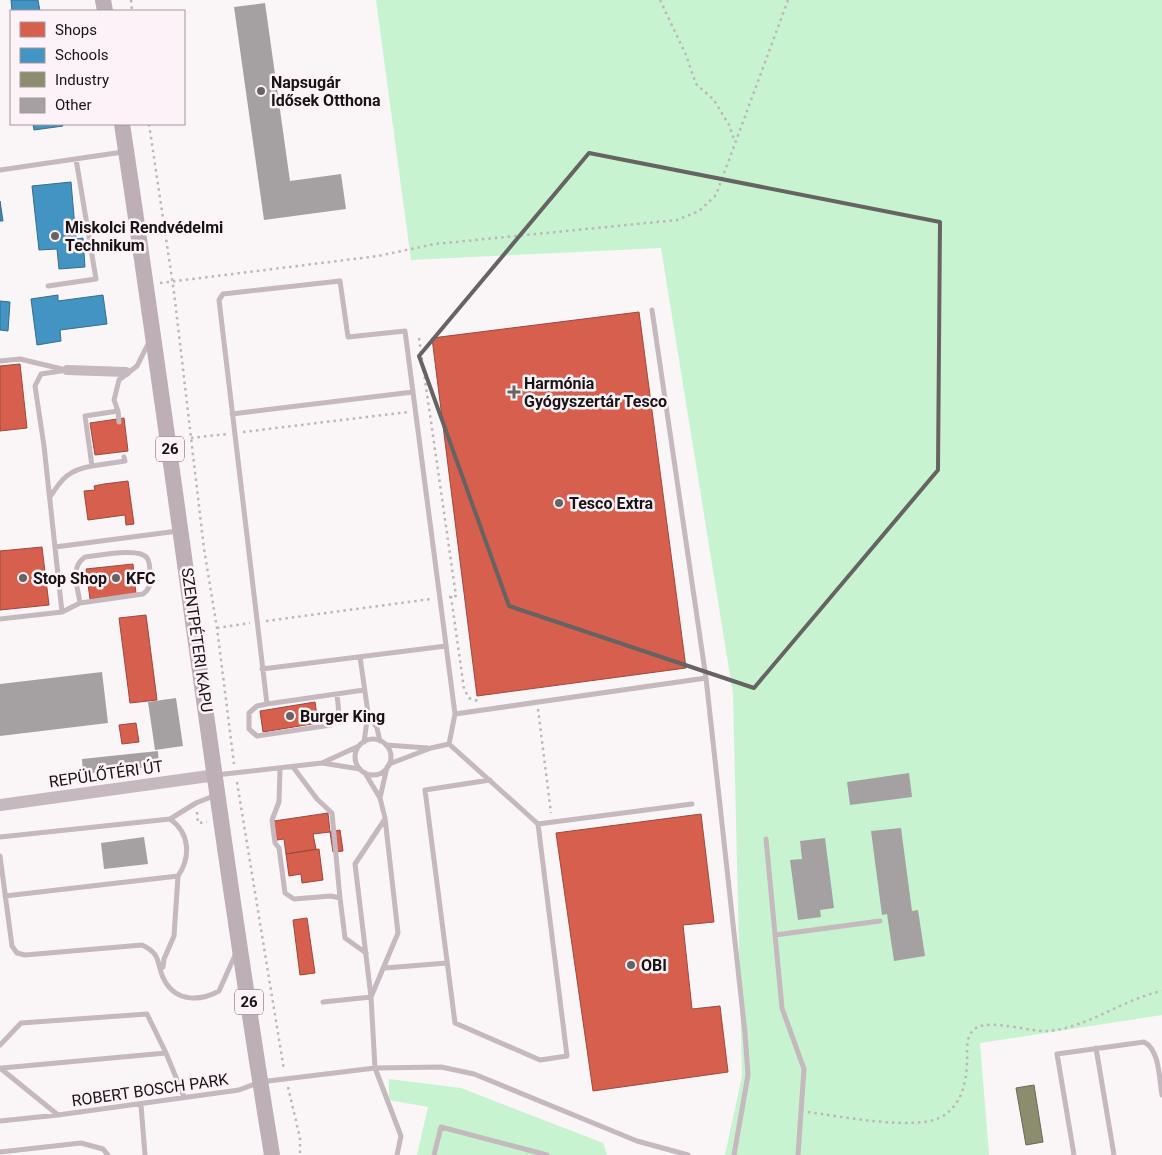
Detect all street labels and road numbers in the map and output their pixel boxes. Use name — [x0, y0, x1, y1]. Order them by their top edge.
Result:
road number: 26 — [156, 436, 184, 462]
street label: SZENTPÉTERI KAPU — [177, 566, 217, 714]
street label: REPÜLŐTÉRI ÚT — [48, 756, 165, 791]
road number: 26 — [235, 990, 263, 1014]
street label: ROBERT BOSCH PARK — [70, 1069, 230, 1110]

